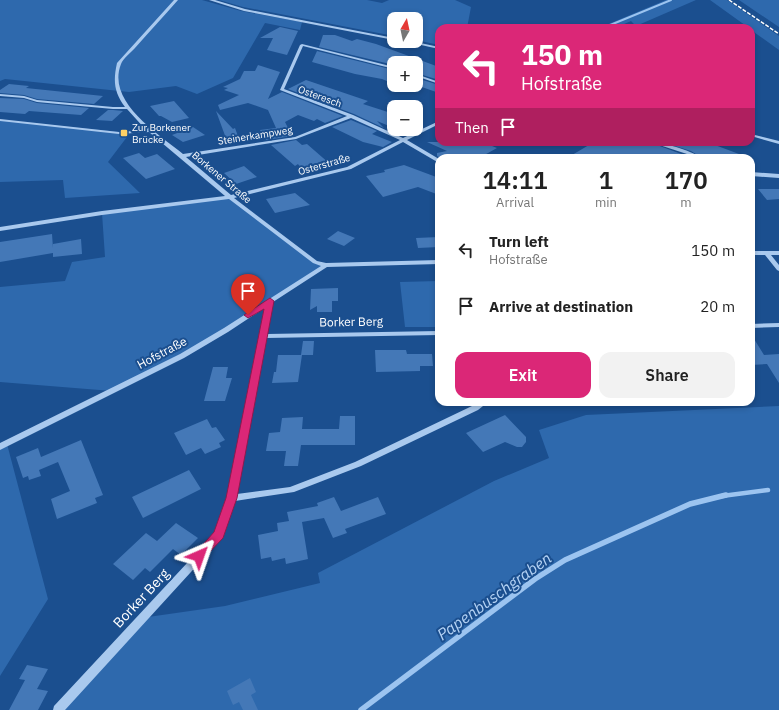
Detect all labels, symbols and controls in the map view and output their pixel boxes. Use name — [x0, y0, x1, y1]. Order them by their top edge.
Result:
north arrow — [387, 12, 423, 48]
map controls — [387, 12, 423, 136]
text: 150 m — [521, 36, 603, 73]
icon: left — [455, 40, 507, 92]
button: + — [387, 56, 423, 92]
text: Hofstraße — [521, 72, 602, 95]
street label: Osteresch — [296, 83, 343, 110]
button: − — [387, 100, 423, 136]
icon: arrive — [497, 116, 519, 138]
text: Then — [455, 118, 489, 137]
place label: Zur Borkener Brücke — [132, 121, 191, 146]
street label: Steinerkampweg — [217, 123, 294, 148]
marker: Zur Borkener Brücke — [119, 128, 129, 138]
street label: Borkener Straße — [189, 149, 254, 206]
street label: Osterstraße — [297, 151, 352, 178]
text: 14:11 — [482, 164, 548, 196]
text: 1 — [599, 164, 613, 196]
text: 170 — [664, 164, 708, 196]
text: Arrival — [496, 194, 534, 211]
text: min — [595, 194, 617, 211]
text: m — [680, 194, 692, 211]
text: Turn left — [489, 232, 549, 251]
icon: left — [455, 239, 477, 261]
text: 150 m — [691, 241, 735, 260]
text: Hofstraße — [489, 251, 548, 268]
pin — [231, 274, 265, 315]
icon: arrive — [237, 280, 259, 302]
icon: arrive — [455, 295, 477, 317]
text: Arrive at destination — [489, 297, 633, 316]
text: 20 m — [700, 297, 735, 316]
street label: Borker Berg — [319, 313, 384, 330]
street label: Hofstraße — [134, 333, 189, 372]
button: Exit — [455, 352, 591, 398]
button: Share — [599, 352, 735, 398]
position arrow — [178, 535, 220, 577]
water label: Papenbuschgraben — [433, 548, 555, 644]
street label: Borker Berg — [109, 564, 173, 631]

